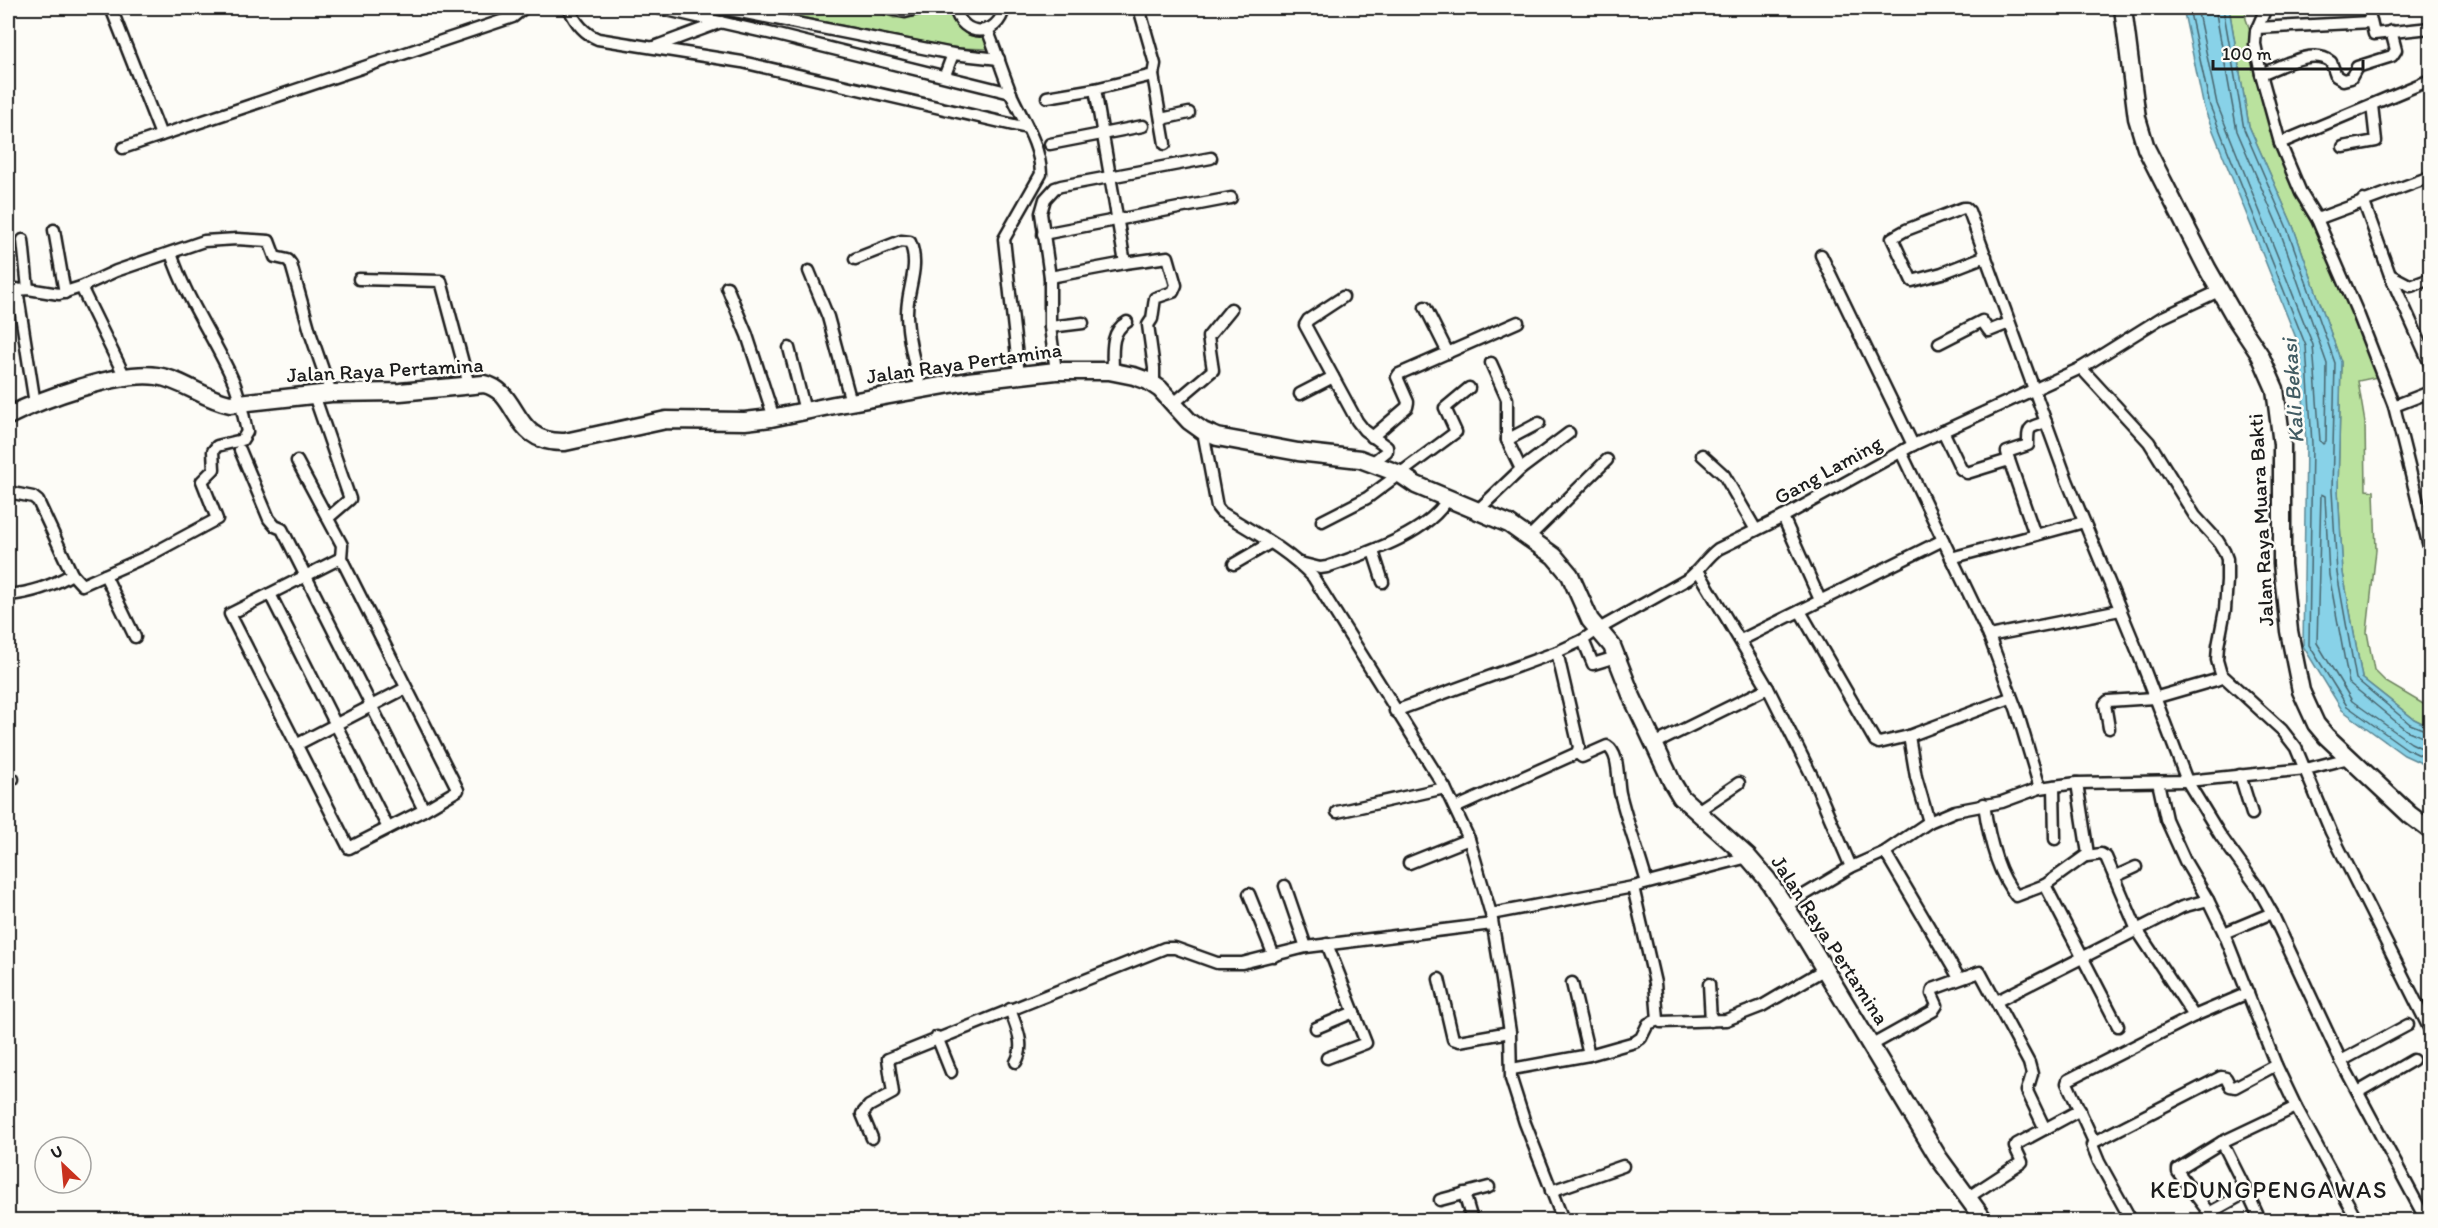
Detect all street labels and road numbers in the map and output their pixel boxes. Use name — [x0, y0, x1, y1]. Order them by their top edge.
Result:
street label: Jalan Raya Pertamina — [865, 336, 1063, 389]
street label: Jalan Raya Pertamina — [286, 352, 484, 387]
street label: Jalan Raya Muara Bakti — [2242, 413, 2279, 627]
street label: Gang Laming — [1770, 430, 1886, 509]
street label: Jalan Raya Pertamina — [1766, 850, 1895, 1029]

